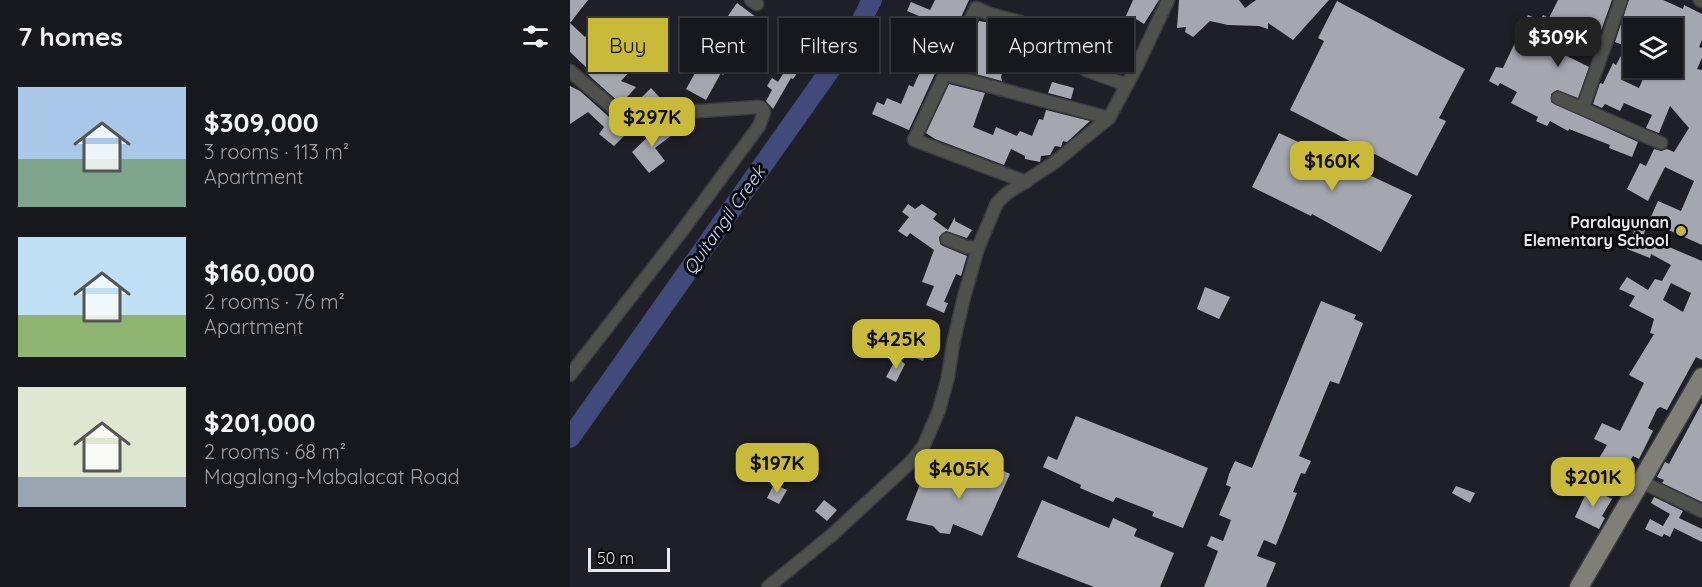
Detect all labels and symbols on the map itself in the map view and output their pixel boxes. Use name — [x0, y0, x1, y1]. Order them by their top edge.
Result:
pin: $309K — [1516, 17, 1600, 68]
pin: $297K — [610, 97, 694, 148]
pin: $160K — [1290, 141, 1374, 192]
water label: Quitangil Creek — [678, 160, 771, 279]
place label: Paralayunan Elementary School — [1524, 212, 1669, 250]
marker: Paralayunan Elementary School — [1674, 224, 1688, 238]
pin: $425K — [854, 319, 938, 370]
pin: $197K — [735, 443, 819, 494]
pin: $405K — [917, 449, 1001, 500]
pin: $201K — [1551, 457, 1635, 508]
scale bar — [588, 545, 670, 572]

